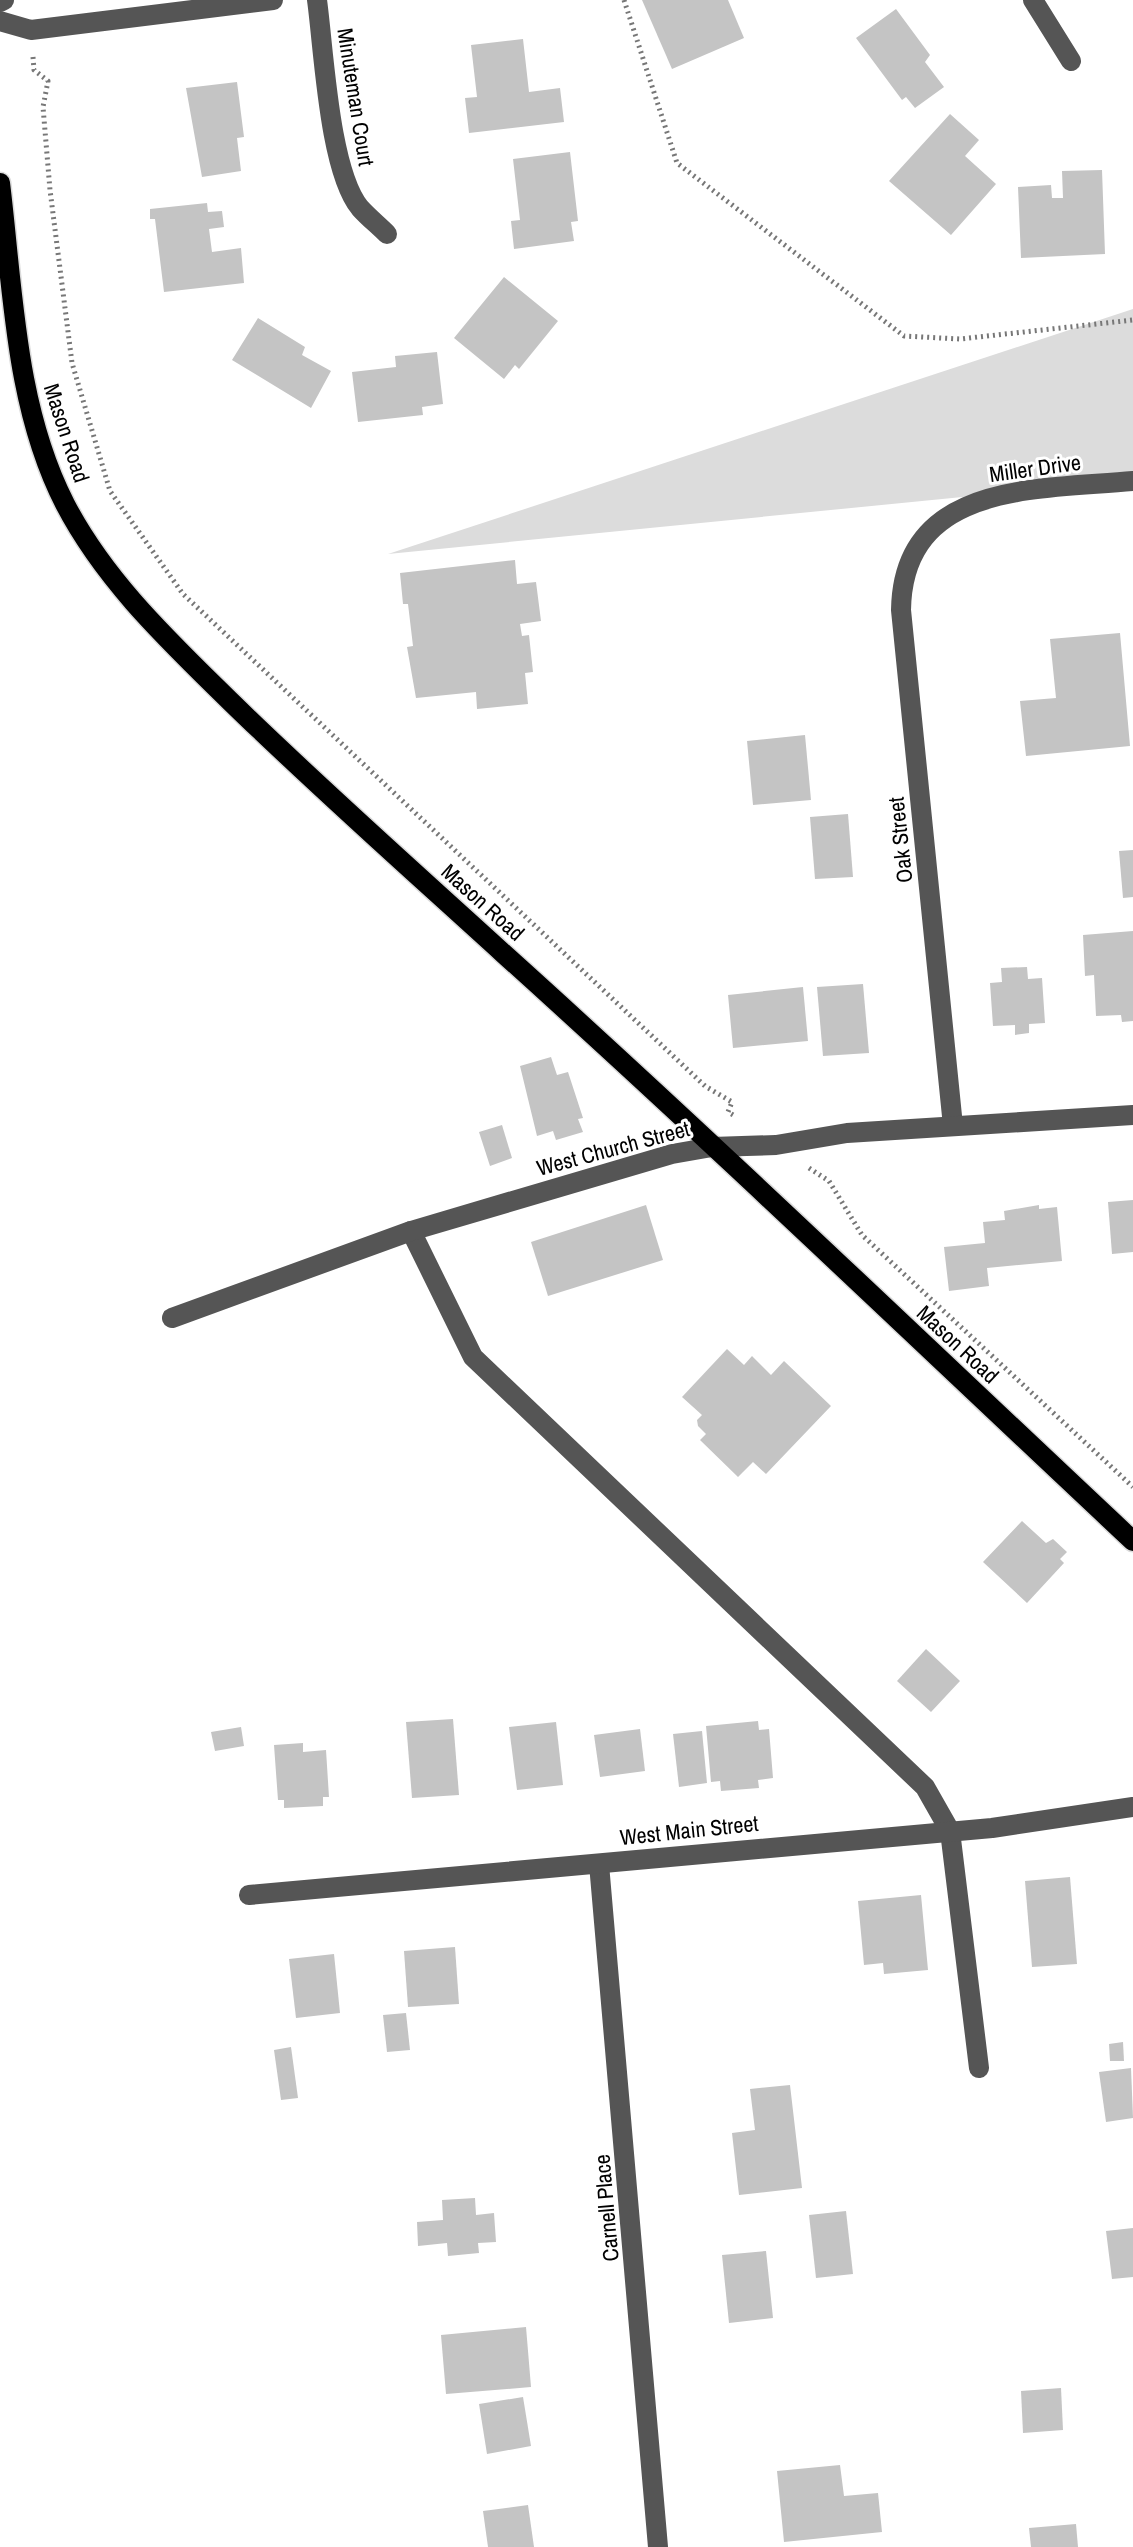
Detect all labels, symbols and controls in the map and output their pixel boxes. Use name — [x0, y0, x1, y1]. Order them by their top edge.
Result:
street label: Minuteman Court — [330, 26, 382, 168]
street label: Mason Road — [37, 380, 97, 486]
street label: Miller Drive — [987, 447, 1083, 489]
street label: Oak Street — [881, 796, 919, 884]
street label: Mason Road — [435, 857, 531, 947]
street label: West Church Street — [533, 1113, 693, 1183]
street label: Mason Road — [910, 1298, 1006, 1390]
street label: West Main Street — [618, 1808, 760, 1852]
street label: Carnell Place — [586, 2153, 626, 2263]

